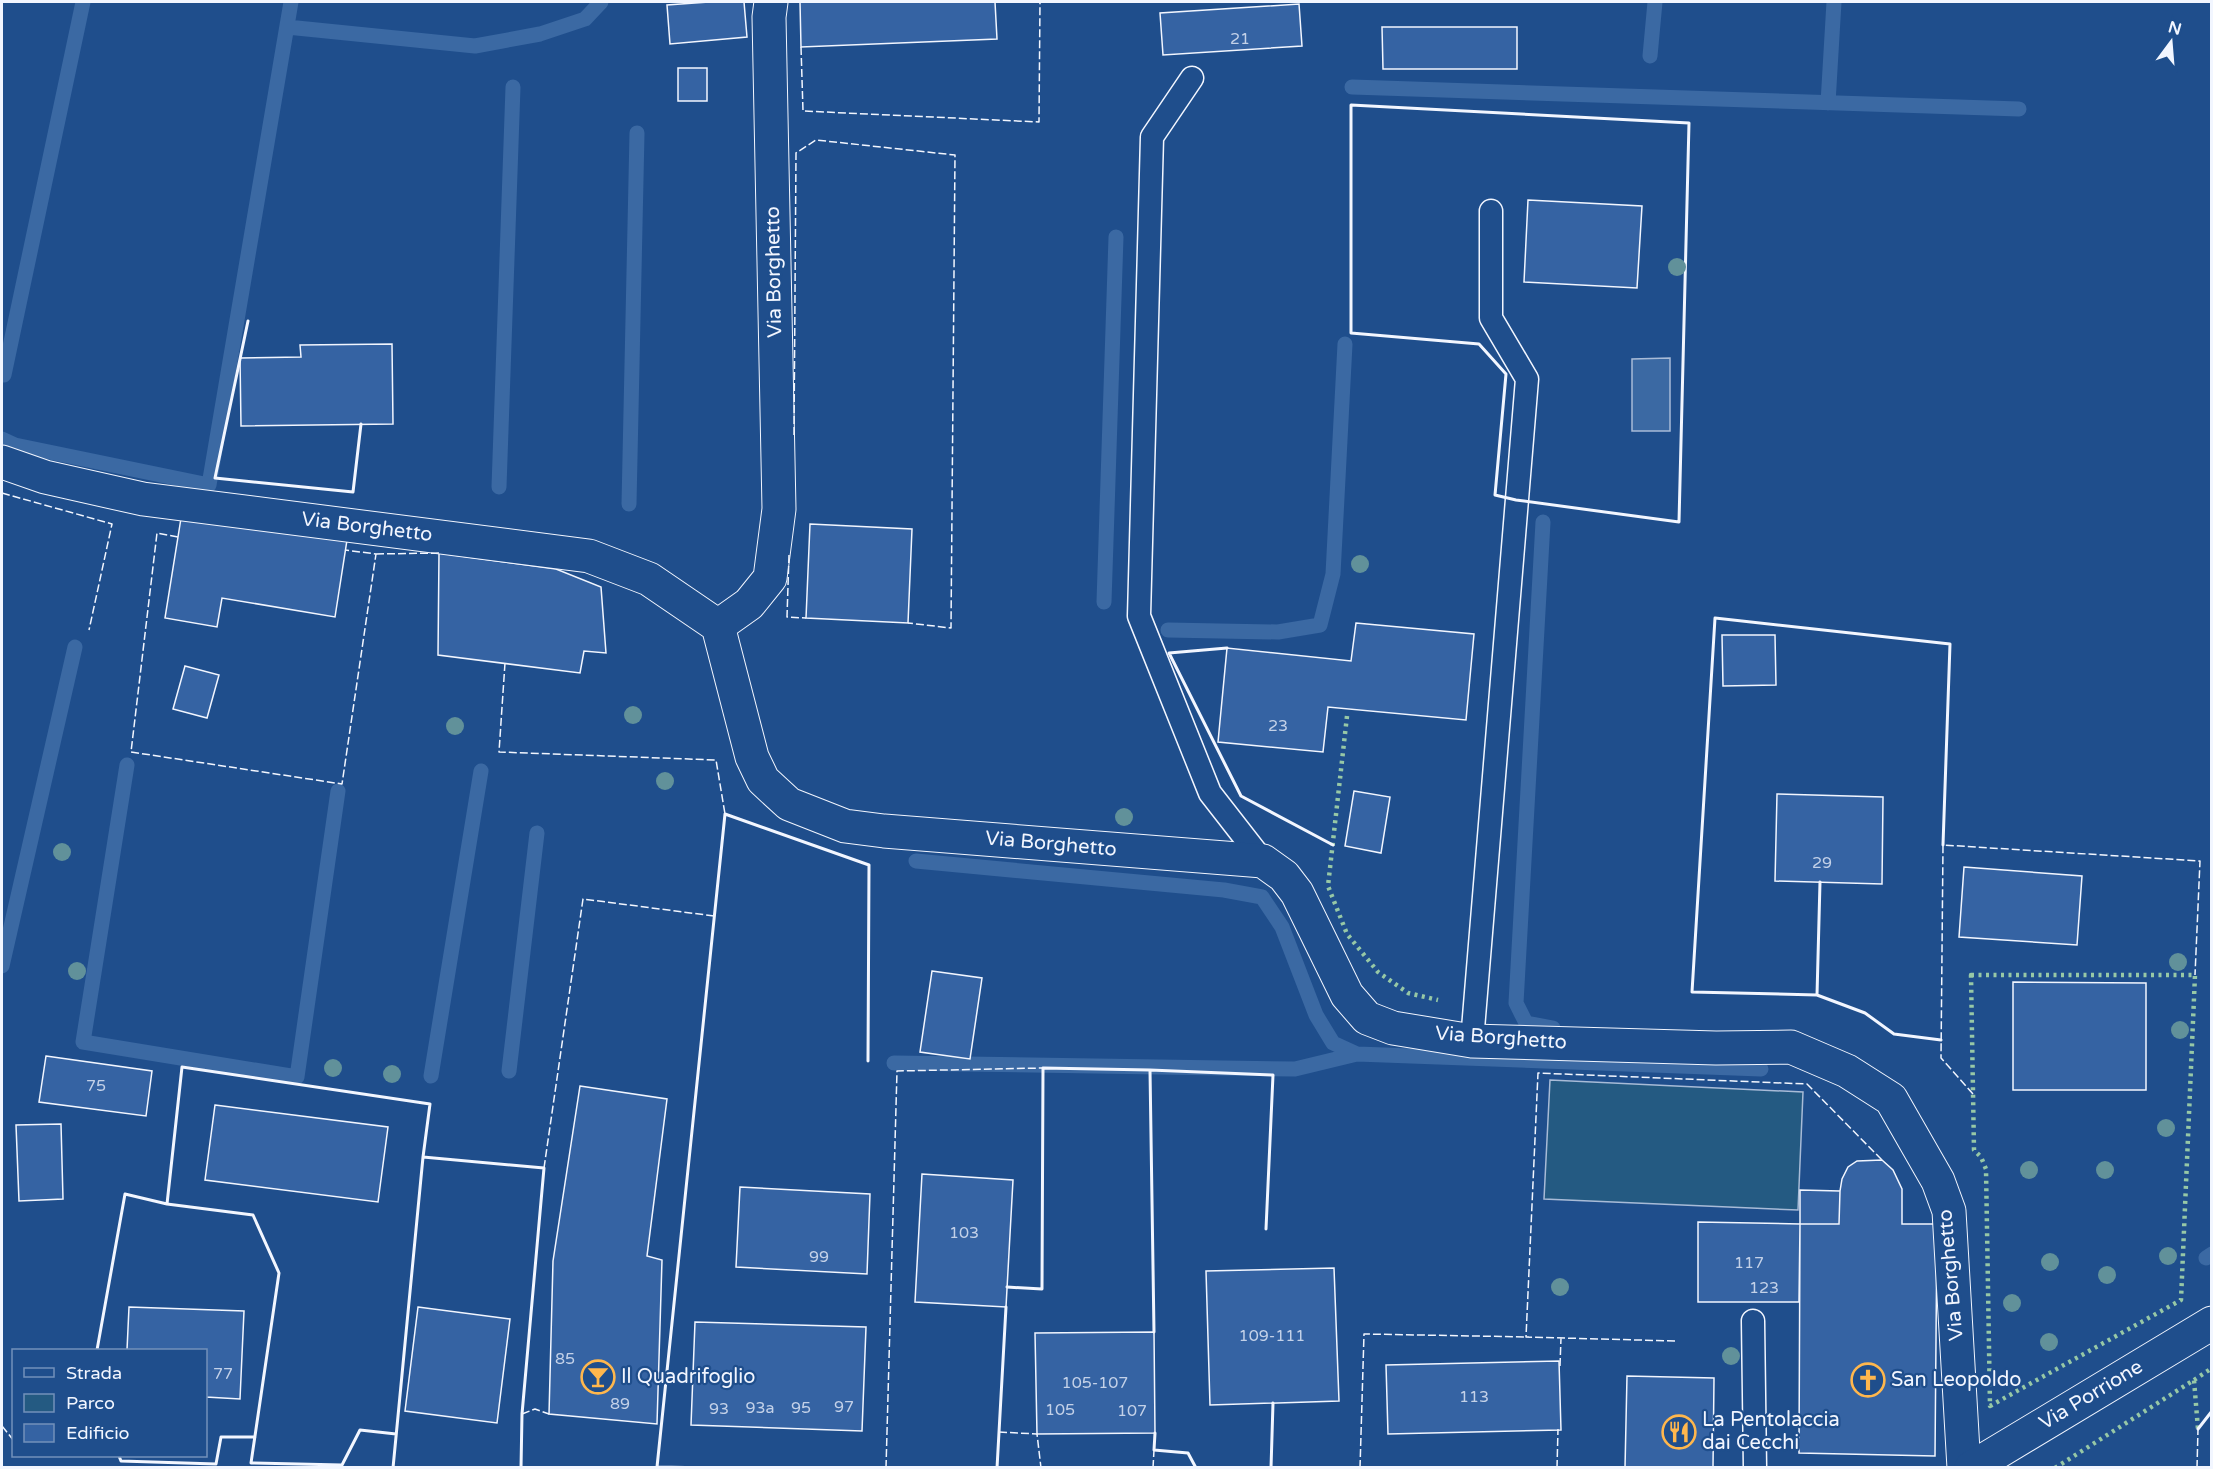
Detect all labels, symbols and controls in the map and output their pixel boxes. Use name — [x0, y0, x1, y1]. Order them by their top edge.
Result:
north arrow — [2141, 12, 2201, 72]
text: N — [2166, 17, 2184, 40]
house number: 21 — [1230, 29, 1250, 49]
street label: Via Borghetto — [761, 206, 787, 338]
street label: Via Borghetto — [300, 507, 434, 547]
house number: 23 — [1268, 716, 1288, 736]
street label: Via Borghetto — [984, 826, 1118, 862]
house number: 29 — [1812, 853, 1832, 873]
street label: Via Borghetto — [1434, 1021, 1568, 1055]
house number: 75 — [86, 1076, 106, 1096]
street label: Via Borghetto — [1933, 1208, 1969, 1342]
house number: 103 — [949, 1223, 979, 1243]
house number: 99 — [809, 1247, 829, 1267]
house number: 117 — [1734, 1253, 1764, 1273]
house number: 123 — [1749, 1278, 1779, 1298]
house number: 109-111 — [1239, 1326, 1305, 1346]
legend — [12, 1349, 207, 1457]
house number: 85 — [555, 1349, 575, 1369]
street label: Via Porrione — [2035, 1355, 2147, 1435]
bar icon: Il Quadrifoglio — [580, 1359, 616, 1395]
text: Strada — [66, 1362, 122, 1384]
church icon: San Leopoldo — [1850, 1362, 1886, 1398]
house number: 77 — [213, 1364, 233, 1384]
place label: Il Quadrifoglio — [621, 1365, 755, 1389]
place label: San Leopoldo — [1891, 1368, 2021, 1392]
house number: 105-107 — [1062, 1373, 1128, 1393]
house number: 113 — [1459, 1387, 1489, 1407]
text: Parco — [66, 1392, 115, 1414]
house number: 89 — [610, 1394, 630, 1414]
house number: 97 — [834, 1397, 854, 1417]
house number: 93a — [745, 1398, 775, 1418]
house number: 95 — [791, 1398, 811, 1418]
house number: 93 — [709, 1399, 729, 1419]
house number: 105 — [1045, 1400, 1075, 1420]
house number: 107 — [1117, 1401, 1147, 1421]
place label: La Pentolaccia dai Cecchi — [1702, 1408, 1840, 1455]
restaurant icon: La Pentolaccia dai Cecchi — [1661, 1414, 1697, 1450]
text: Edificio — [66, 1422, 130, 1444]

